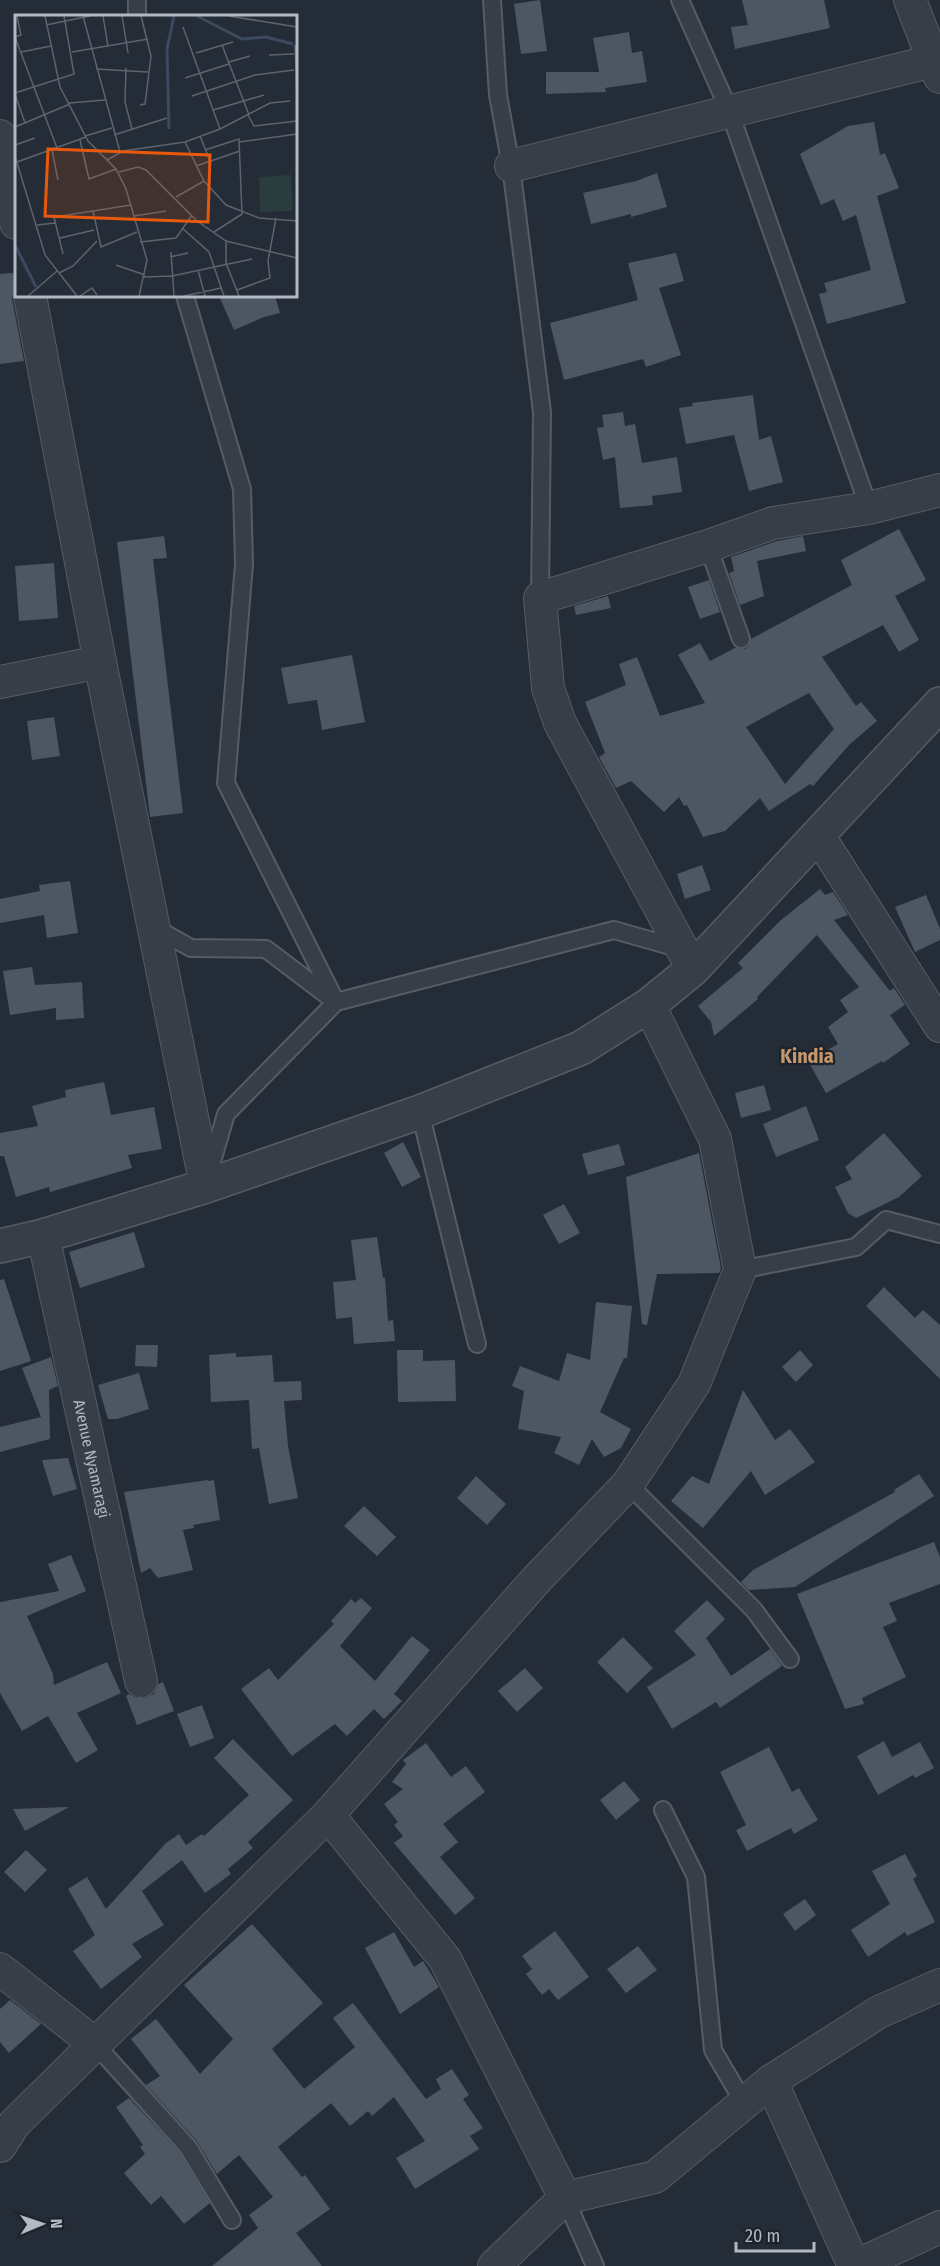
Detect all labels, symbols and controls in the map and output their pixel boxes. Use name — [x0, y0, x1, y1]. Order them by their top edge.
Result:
inset map — [15, 15, 297, 297]
district label: Kindia — [780, 1044, 834, 1068]
street label: Avenue Nyamaragi — [69, 1398, 114, 1520]
north arrow — [12, 2194, 72, 2254]
scale bar — [736, 2215, 814, 2253]
text: N — [47, 2218, 66, 2229]
text: 20 m — [745, 2225, 780, 2247]

